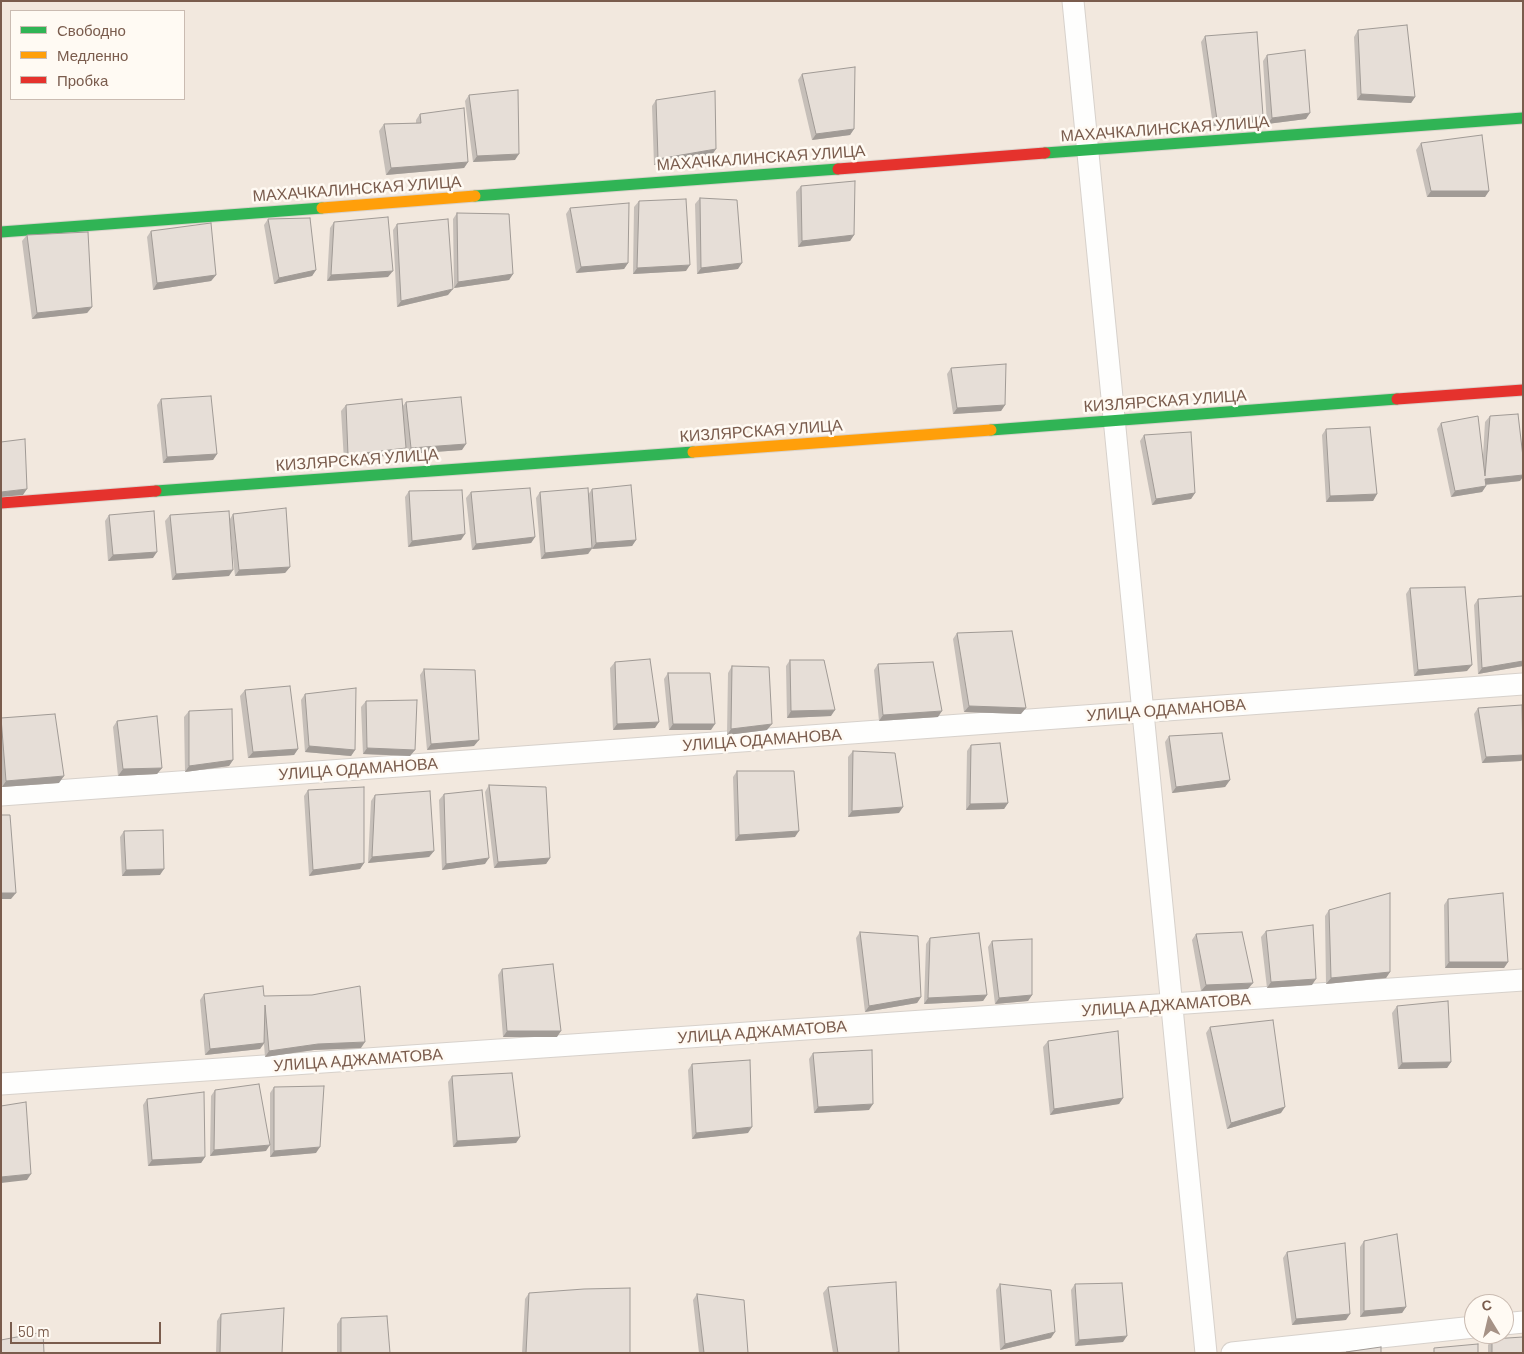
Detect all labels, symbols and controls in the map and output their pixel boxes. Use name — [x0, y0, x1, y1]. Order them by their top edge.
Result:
legend — [10, 10, 185, 100]
text: Свободно — [57, 21, 126, 39]
text: Медленно — [57, 46, 128, 64]
text: Пробка — [57, 71, 108, 89]
street label: МАХАЧКАЛИНСКАЯ УЛИЦА — [1060, 112, 1270, 146]
street label: МАХАЧКАЛИНСКАЯ УЛИЦА — [656, 141, 866, 175]
street label: МАХАЧКАЛИНСКАЯ УЛИЦА — [252, 172, 462, 206]
street label: КИЗЛЯРСКАЯ УЛИЦА — [1083, 386, 1247, 416]
street label: КИЗЛЯРСКАЯ УЛИЦА — [679, 416, 843, 446]
street label: КИЗЛЯРСКАЯ УЛИЦА — [275, 445, 439, 475]
street label: УЛИЦА ОДАМАНОВА — [1086, 695, 1246, 725]
street label: УЛИЦА ОДАМАНОВА — [682, 725, 842, 755]
street label: УЛИЦА ОДАМАНОВА — [278, 754, 438, 784]
street label: УЛИЦА АДЖАМАТОВА — [1081, 989, 1251, 1021]
street label: УЛИЦА АДЖАМАТОВА — [677, 1016, 847, 1048]
street label: УЛИЦА АДЖАМАТОВА — [273, 1044, 443, 1076]
north arrow — [1464, 1294, 1514, 1344]
text: С — [1480, 1295, 1493, 1314]
scale bar — [12, 1312, 164, 1344]
text: 50 m — [18, 1322, 50, 1340]

